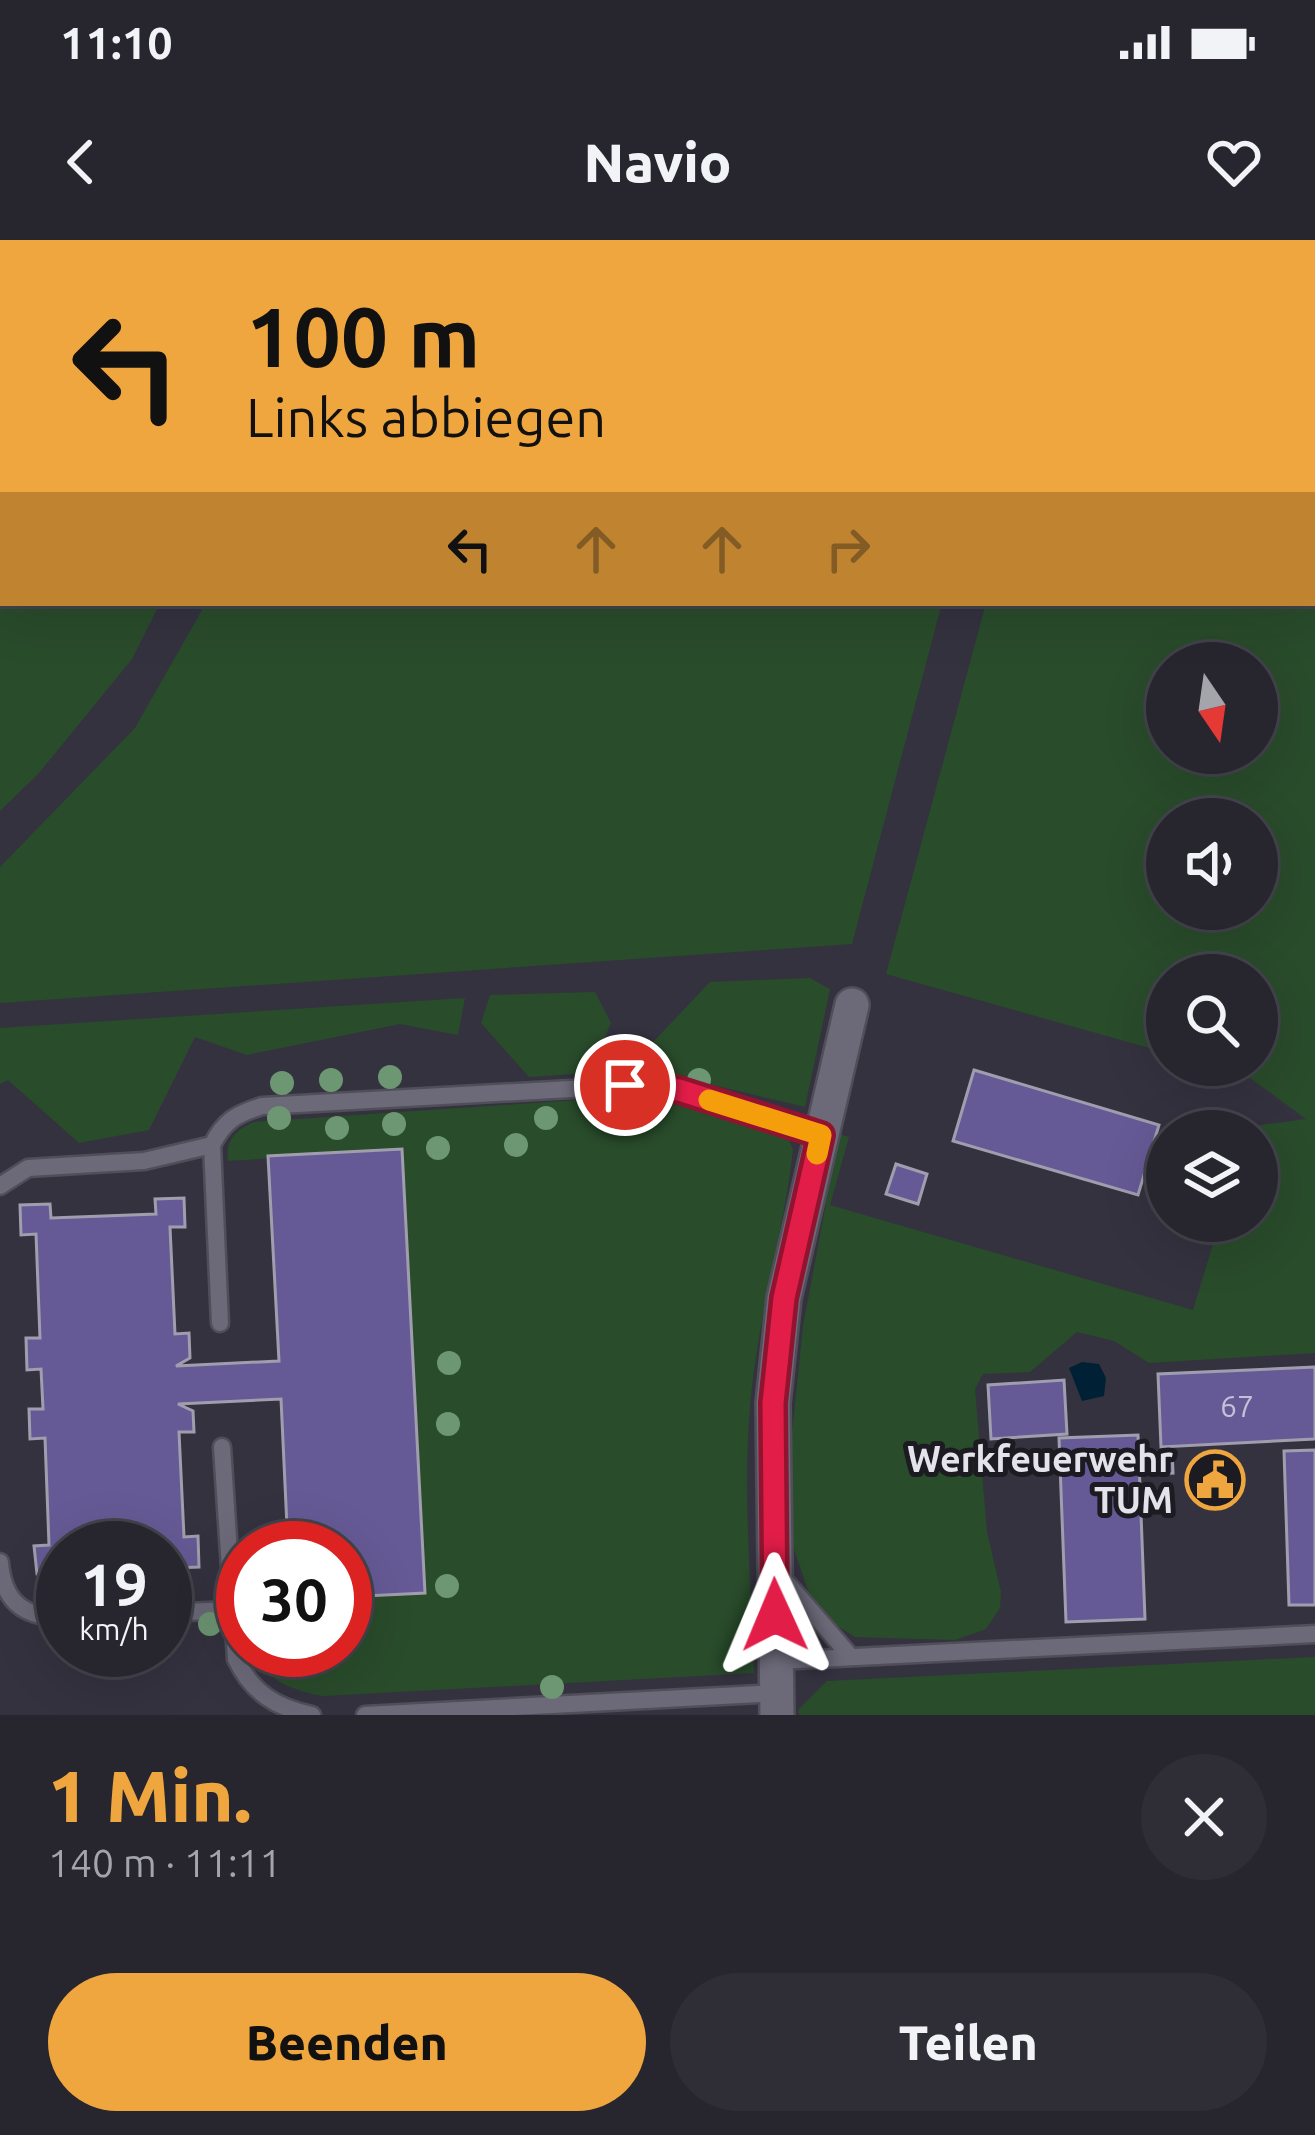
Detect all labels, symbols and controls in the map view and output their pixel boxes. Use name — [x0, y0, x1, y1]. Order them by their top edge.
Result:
text: 11:10 — [60, 17, 173, 68]
icon: back — [48, 129, 114, 195]
icon: heart — [1201, 129, 1267, 195]
text: Navio — [583, 132, 732, 192]
icon: left — [48, 288, 204, 444]
text: 100 m — [246, 289, 480, 383]
text: Links abbiegen — [246, 387, 606, 447]
icon: left — [437, 516, 503, 582]
icon: ahead — [563, 516, 629, 582]
icon: ahead — [689, 516, 755, 582]
icon: right — [815, 516, 881, 582]
north arrow — [1146, 642, 1278, 774]
map controls — [1146, 642, 1278, 1242]
button: sound — [1146, 798, 1278, 930]
button: search — [1146, 954, 1278, 1086]
pin — [574, 1034, 676, 1136]
icon: arrive — [592, 1052, 658, 1118]
button: layers — [1146, 1110, 1278, 1242]
house number: 67 — [1220, 1389, 1254, 1423]
place label: Werkfeuerwehr TUM — [907, 1438, 1173, 1520]
public building icon: Werkfeuerwehr TUM — [1184, 1449, 1246, 1511]
speed limit sign: 30 — [216, 1521, 372, 1677]
text: 19 — [80, 1550, 148, 1617]
position arrow — [712, 1552, 838, 1678]
text: km/h — [79, 1612, 149, 1646]
button: close — [1141, 1754, 1267, 1880]
text: 1 Min. — [48, 1755, 251, 1836]
text: 140 m · 11:11 — [48, 1841, 282, 1884]
button: Beenden — [48, 1973, 646, 2111]
button: Teilen — [670, 1973, 1267, 2111]

